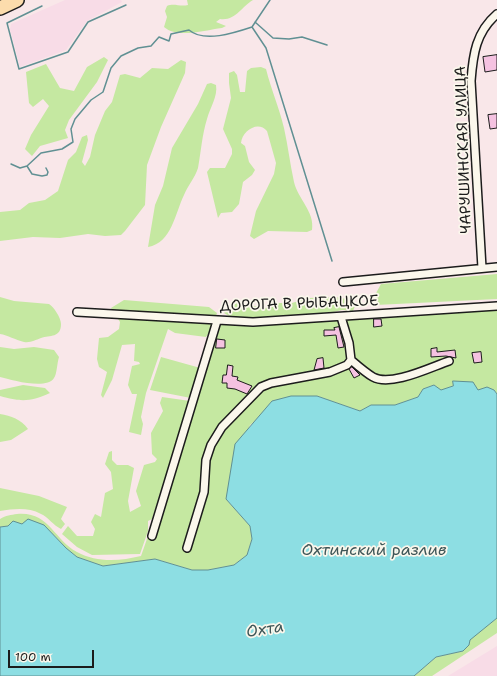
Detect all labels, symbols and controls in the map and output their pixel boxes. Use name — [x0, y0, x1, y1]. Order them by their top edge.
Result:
street label: ЧАРУШИНСКАЯ УЛИЦА — [452, 66, 476, 234]
street label: ДОРОГА В РЫБАЦКОЕ — [219, 292, 379, 316]
water label: Охтинский разлив — [301, 541, 447, 561]
water label: Охта — [245, 618, 285, 642]
scale bar — [10, 642, 96, 668]
text: 100 m — [15, 649, 51, 665]

